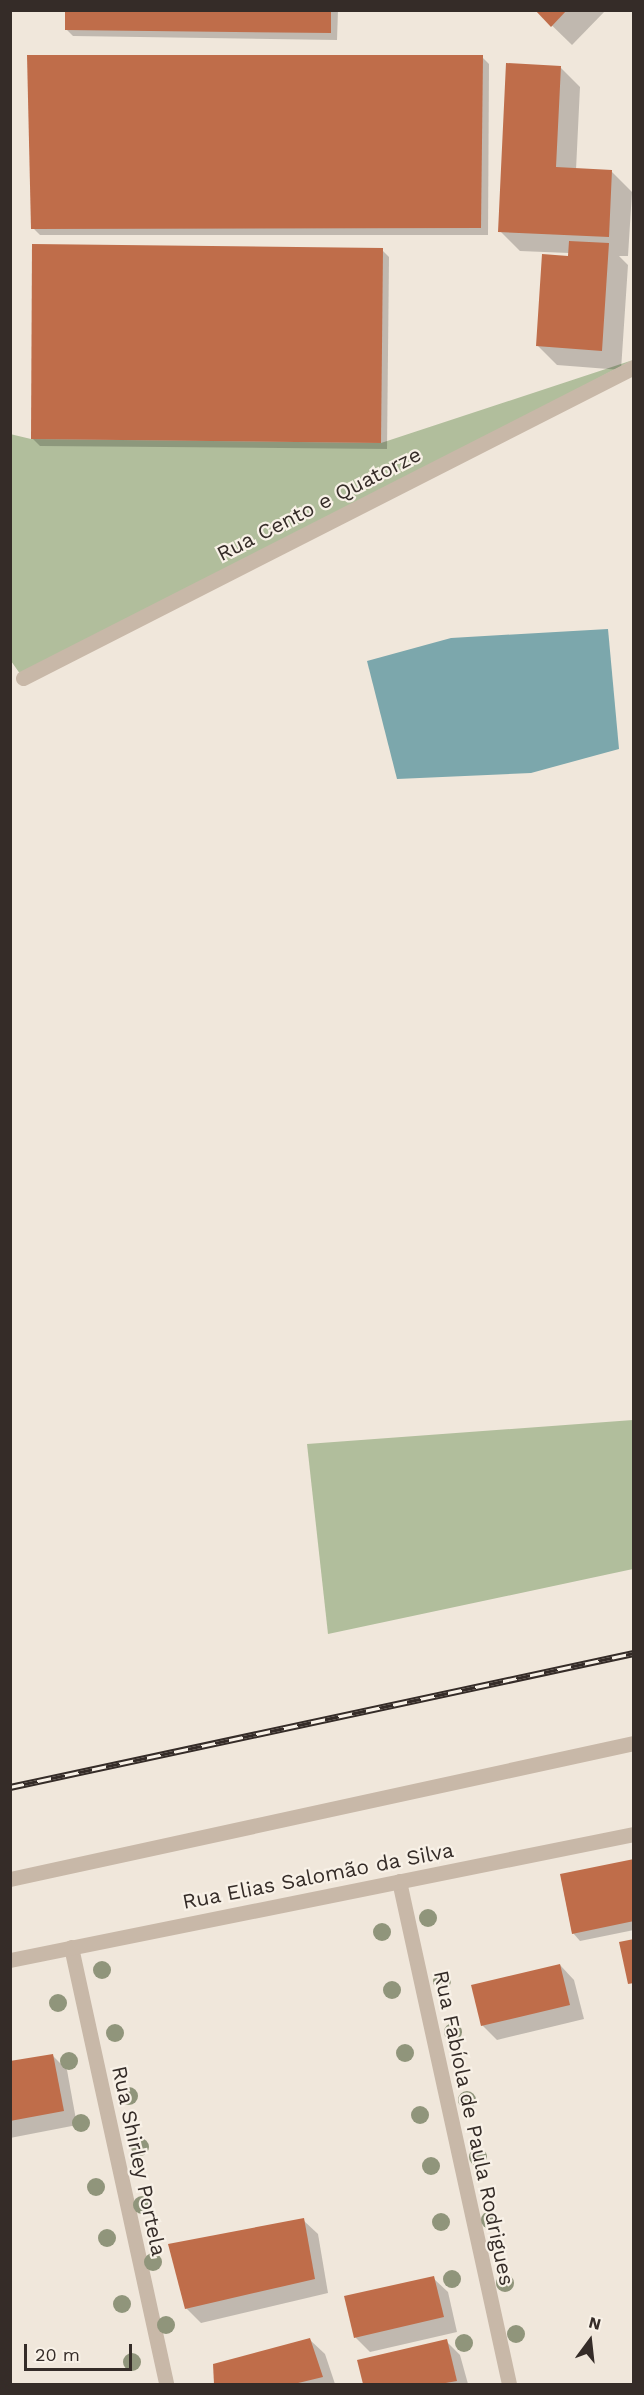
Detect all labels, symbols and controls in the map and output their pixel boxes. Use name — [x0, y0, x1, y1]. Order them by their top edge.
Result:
street label: Rua Cento e Quatorze — [213, 441, 425, 567]
street label: Rua Elias Salomão da Silva — [180, 1837, 456, 1915]
street label: Rua Fabíola de Paula Rodrigues — [428, 1968, 520, 2288]
street label: Rua Shirley Portela — [106, 2063, 172, 2259]
north arrow — [560, 2311, 620, 2371]
text: N — [587, 2312, 603, 2334]
scale bar — [27, 2332, 135, 2370]
text: 20 m — [35, 2344, 80, 2365]

